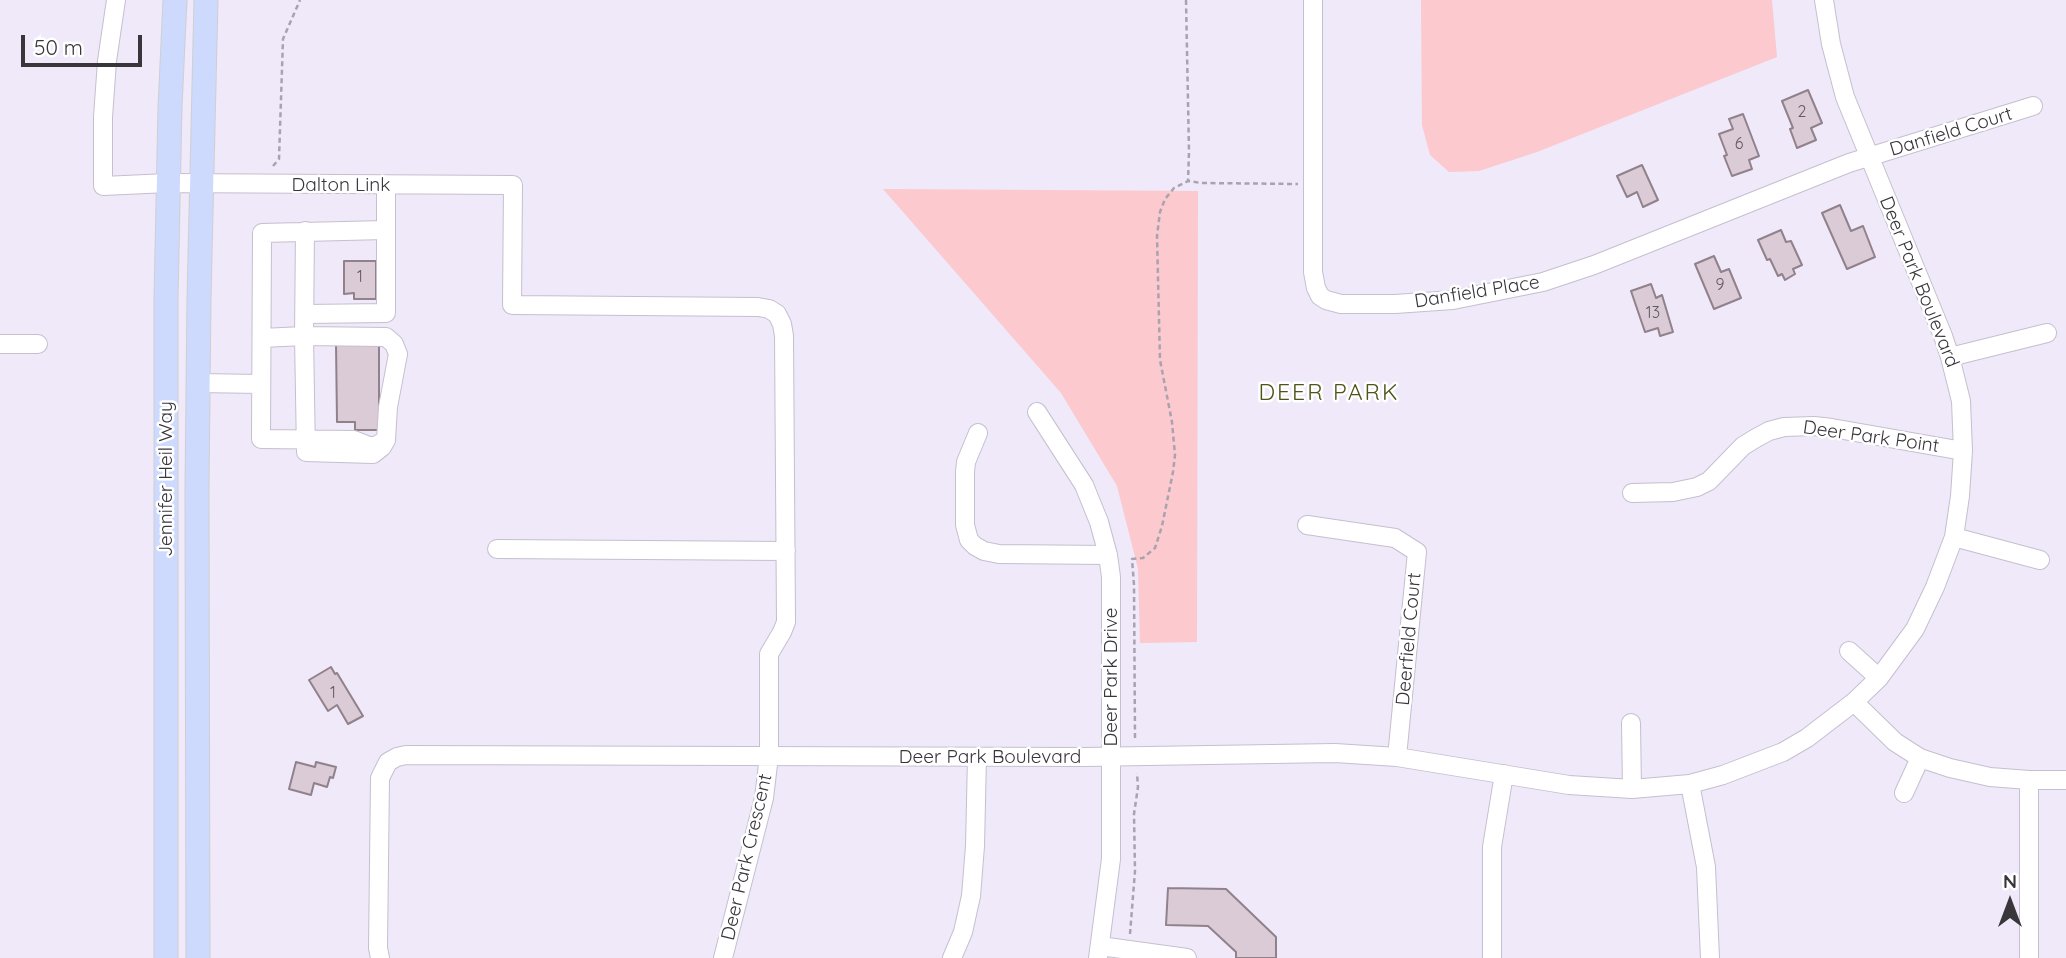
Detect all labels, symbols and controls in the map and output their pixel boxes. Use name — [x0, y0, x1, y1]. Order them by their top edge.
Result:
scale bar — [24, 21, 145, 65]
text: 50 m — [34, 34, 83, 60]
house number: 2 — [1798, 102, 1806, 122]
street label: Danfield Court — [1887, 103, 2015, 161]
house number: 6 — [1735, 134, 1743, 154]
street label: Dalton Link — [292, 174, 390, 196]
street label: Deer Park Boulevard — [1874, 193, 1964, 371]
house number: 1 — [357, 267, 363, 287]
street label: Danfield Place — [1413, 271, 1541, 313]
house number: 9 — [1716, 275, 1724, 295]
house number: 13 — [1646, 303, 1660, 323]
district label: DEER PARK — [1260, 379, 1398, 407]
street label: Jennifer Heil Way — [155, 401, 177, 557]
street label: Deer Park Point — [1801, 416, 1941, 458]
street label: Deerfield Court — [1392, 571, 1426, 707]
street label: Deer Park Drive — [1100, 608, 1122, 746]
house number: 1 — [330, 683, 336, 703]
street label: Deer Park Boulevard — [899, 746, 1081, 768]
street label: Deer Park Crescent — [717, 772, 777, 942]
north arrow — [1975, 867, 2045, 937]
text: N — [2003, 869, 2017, 893]

